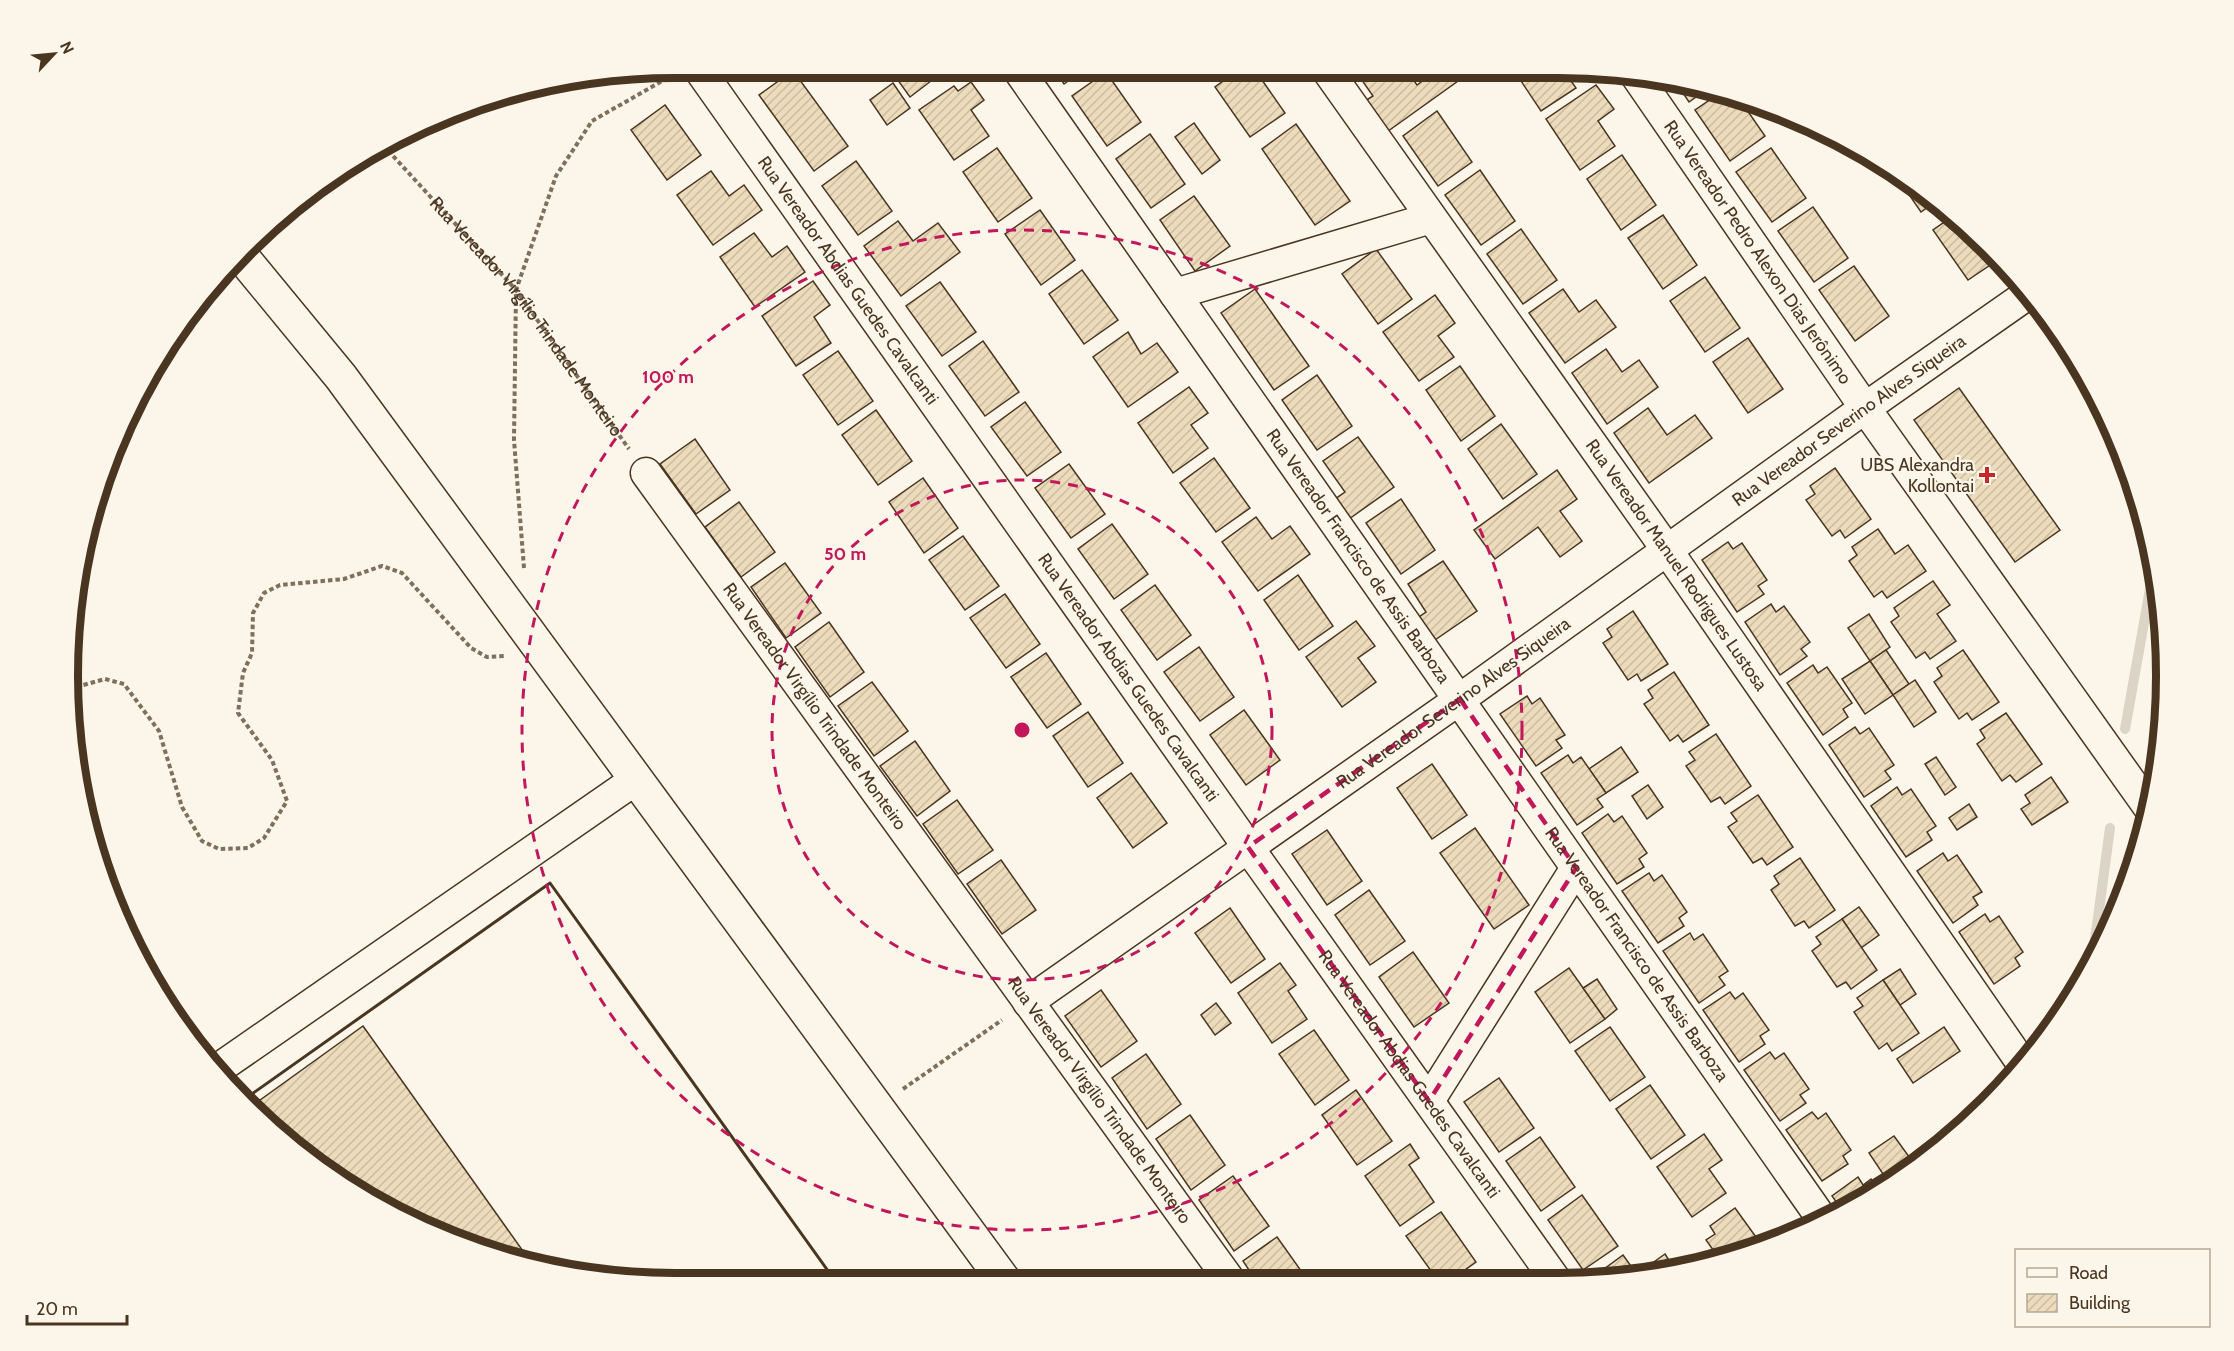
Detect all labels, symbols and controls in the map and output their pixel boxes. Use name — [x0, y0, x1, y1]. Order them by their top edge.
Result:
north arrow — [24, 24, 84, 84]
text: N — [56, 38, 78, 57]
street label: Rua Vereador Pedro Alexon Dias Jerônimo — [1659, 116, 1856, 389]
street label: Rua Vereador Abdias Guedes Cavalcanti — [753, 152, 943, 409]
street label: Rua Vereador Virgílio Trindade Monteiro — [425, 192, 628, 441]
street label: Rua Vereador Severino Alves Siqueira — [1728, 330, 1970, 511]
text: 100 m — [642, 366, 694, 388]
street label: Rua Vereador Francisco de Assis Barboza — [1262, 424, 1455, 688]
street label: Rua Vereador Manuel Rodrigues Lustosa — [1581, 435, 1772, 695]
place label: UBS Alexandra Kollontai — [1860, 454, 1974, 497]
marker: UBS Alexandra Kollontai — [1978, 466, 1996, 484]
text: 50 m — [824, 543, 866, 565]
street label: Rua Vereador Abdias Guedes Cavalcanti — [1033, 549, 1223, 806]
street label: Rua Vereador Virgílio Trindade Monteiro — [718, 579, 911, 834]
street label: Rua Vereador Severino Alves Siqueira — [1332, 612, 1575, 793]
centre of rings — [1012, 720, 1032, 740]
street label: Rua Vereador Francisco de Assis Barboza — [1540, 823, 1734, 1086]
street label: Rua Vereador Abdias Guedes Cavalcanti — [1314, 946, 1505, 1202]
street label: Rua Vereador Virgílio Trindade Monteiro — [1003, 972, 1196, 1228]
legend — [2015, 1249, 2210, 1327]
text: Road — [2069, 1262, 2108, 1284]
scale bar — [27, 1288, 128, 1326]
text: Building — [2069, 1292, 2131, 1314]
text: 20 m — [36, 1298, 78, 1320]

